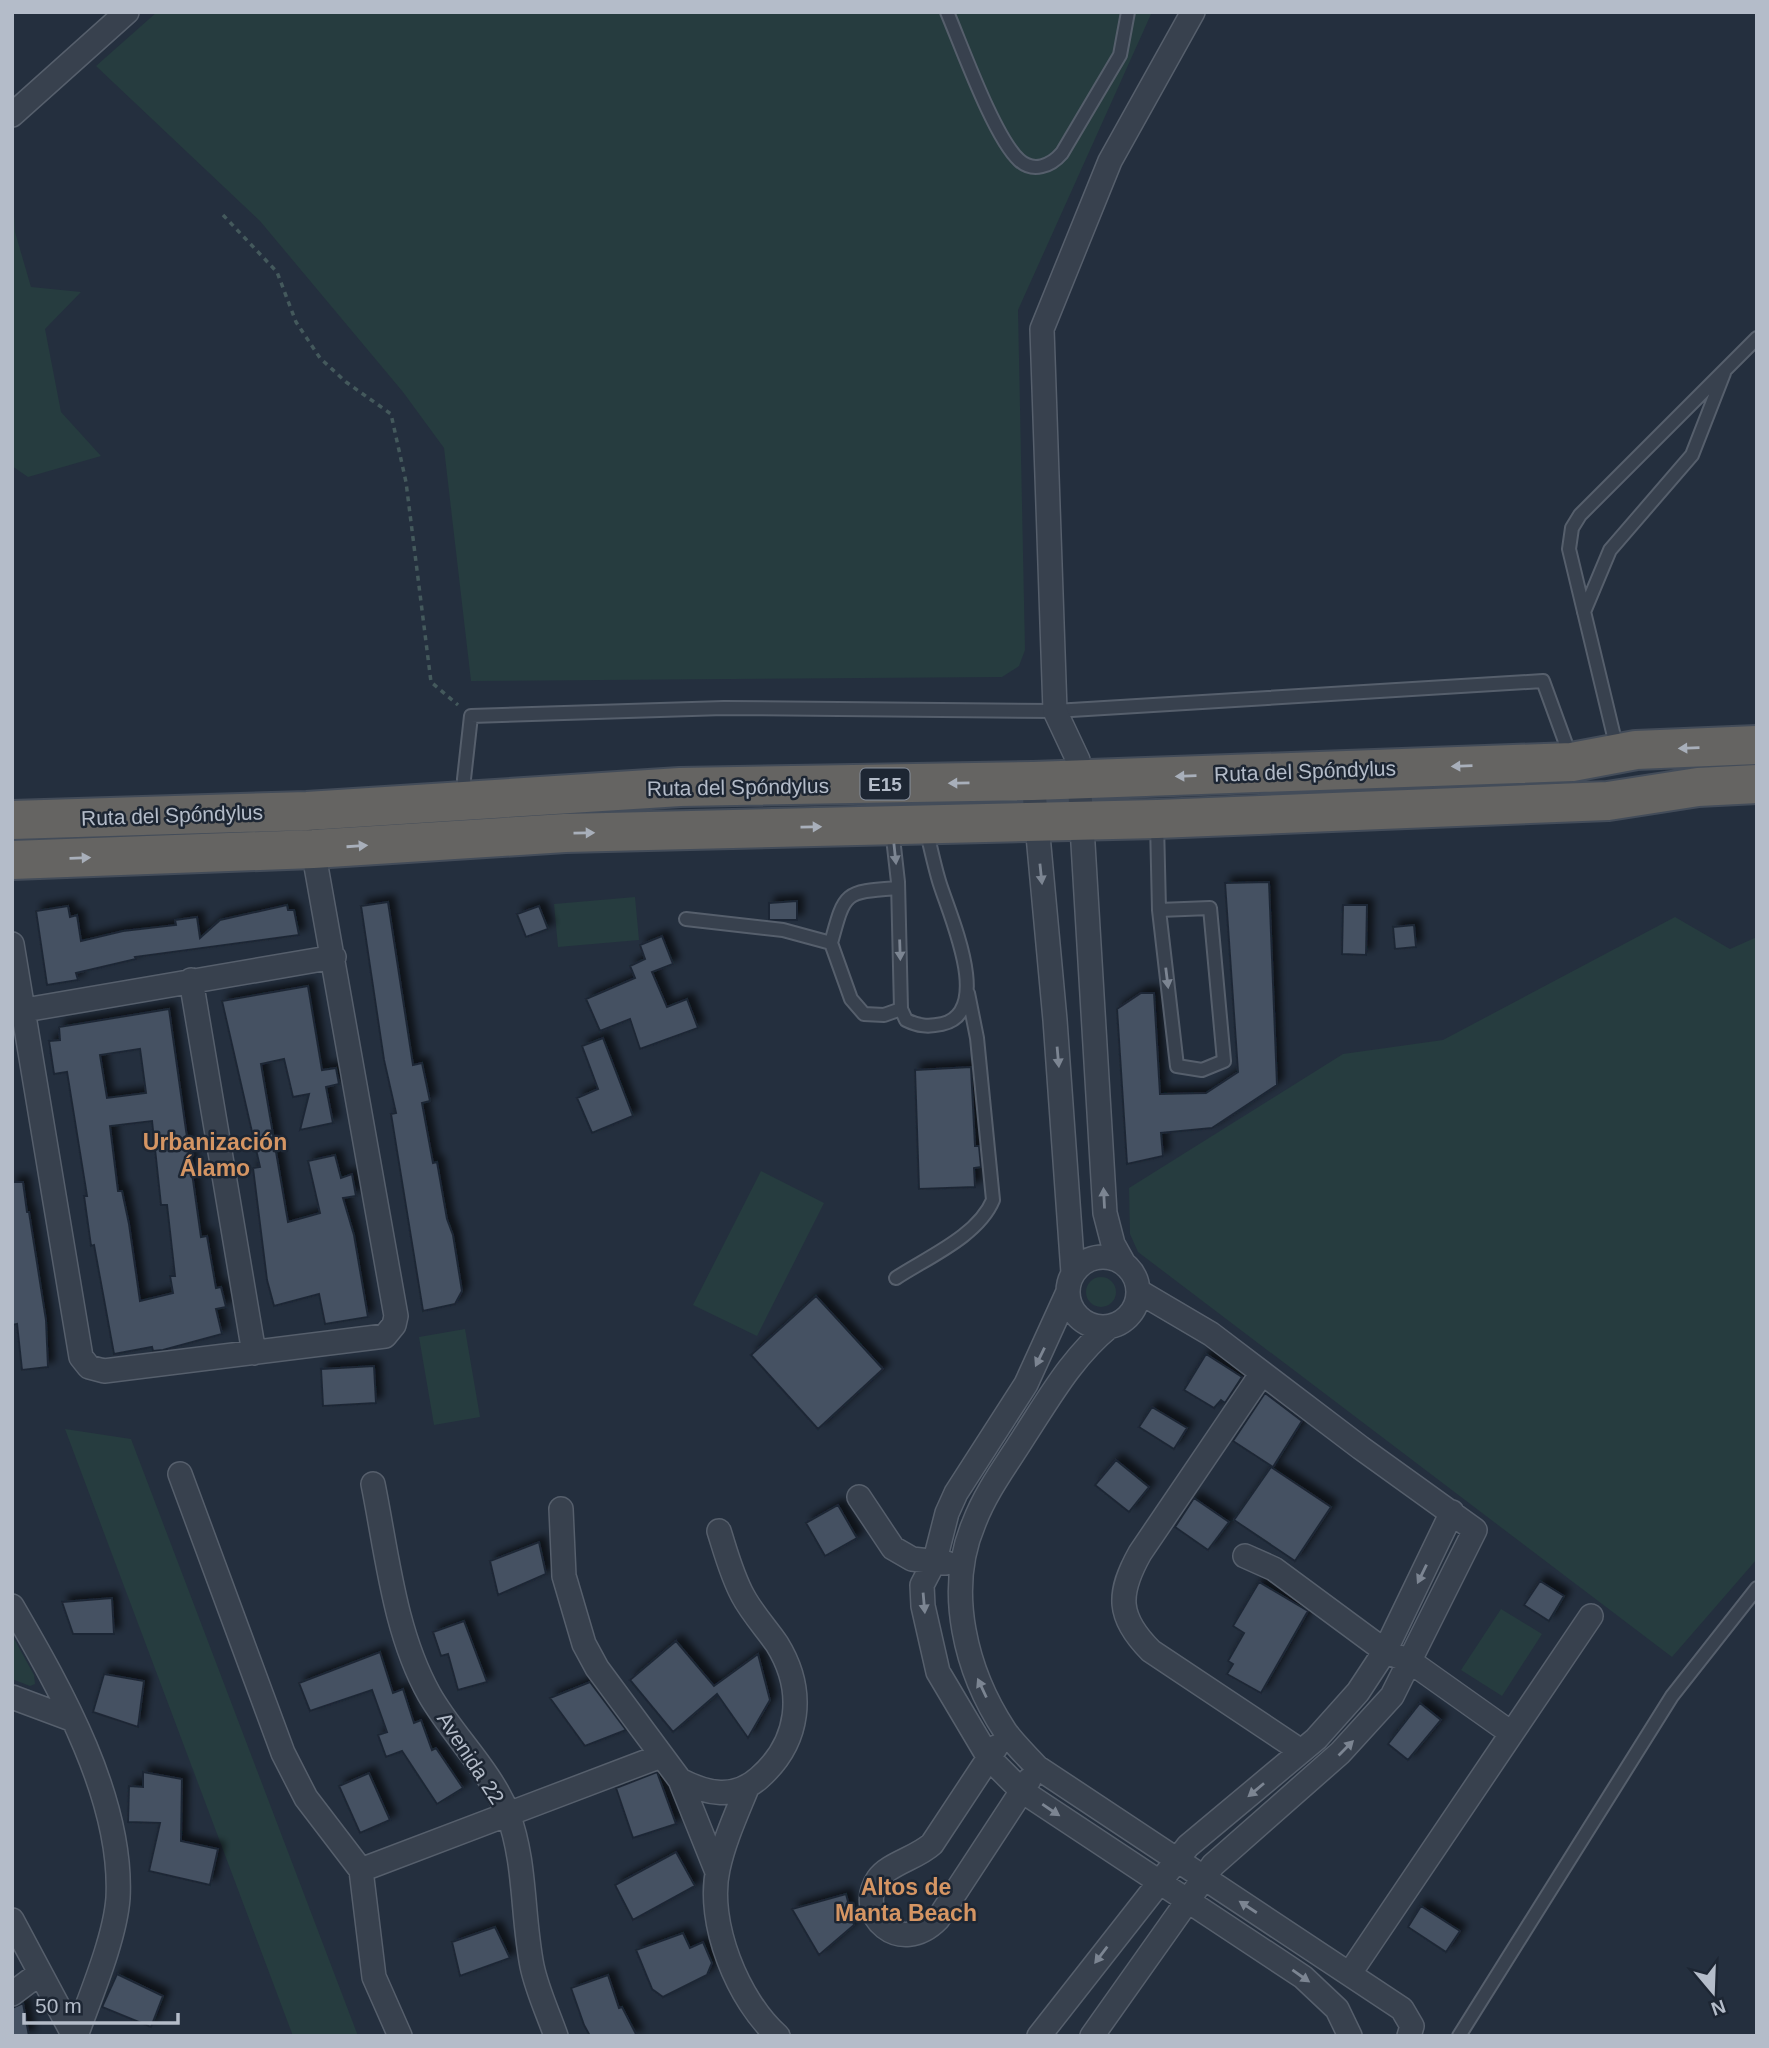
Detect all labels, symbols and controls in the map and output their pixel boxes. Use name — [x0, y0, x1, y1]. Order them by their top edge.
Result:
one-way arrow — [1677, 743, 1699, 754]
street label: Ruta del Spóndylus — [1214, 756, 1396, 786]
one-way arrow — [1451, 760, 1473, 771]
road number: E15 — [860, 768, 910, 800]
one-way arrow — [1175, 770, 1197, 781]
street label: Ruta del Spóndylus — [647, 774, 829, 800]
one-way arrow — [947, 777, 969, 788]
street label: Ruta del Spóndylus — [81, 800, 263, 830]
one-way arrow — [800, 822, 822, 833]
one-way arrow — [573, 827, 595, 838]
one-way arrow — [346, 841, 368, 852]
one-way arrow — [890, 843, 901, 865]
one-way arrow — [70, 852, 92, 863]
one-way arrow — [1036, 863, 1047, 885]
one-way arrow — [894, 939, 906, 961]
one-way arrow — [1162, 967, 1173, 989]
one-way arrow — [1053, 1046, 1064, 1068]
district label: Urbanización Álamo — [143, 1129, 287, 1181]
one-way arrow — [1099, 1186, 1110, 1208]
one-way arrow — [1034, 1347, 1045, 1367]
one-way arrow — [1416, 1564, 1428, 1584]
one-way arrow — [918, 1592, 929, 1614]
one-way arrow — [976, 1678, 988, 1698]
street label: Avenida 22 — [433, 1708, 509, 1808]
one-way arrow — [1337, 1740, 1354, 1756]
one-way arrow — [1247, 1782, 1265, 1797]
one-way arrow — [1041, 1803, 1060, 1816]
district label: Altos de Manta Beach — [835, 1874, 977, 1926]
one-way arrow — [1238, 1900, 1258, 1913]
one-way arrow — [1094, 1945, 1109, 1963]
north arrow — [1678, 1957, 1748, 2027]
one-way arrow — [1292, 1969, 1310, 1983]
scale bar — [24, 1982, 178, 2026]
text: 50 m — [35, 1994, 82, 2017]
text: N — [1708, 1995, 1728, 2020]

